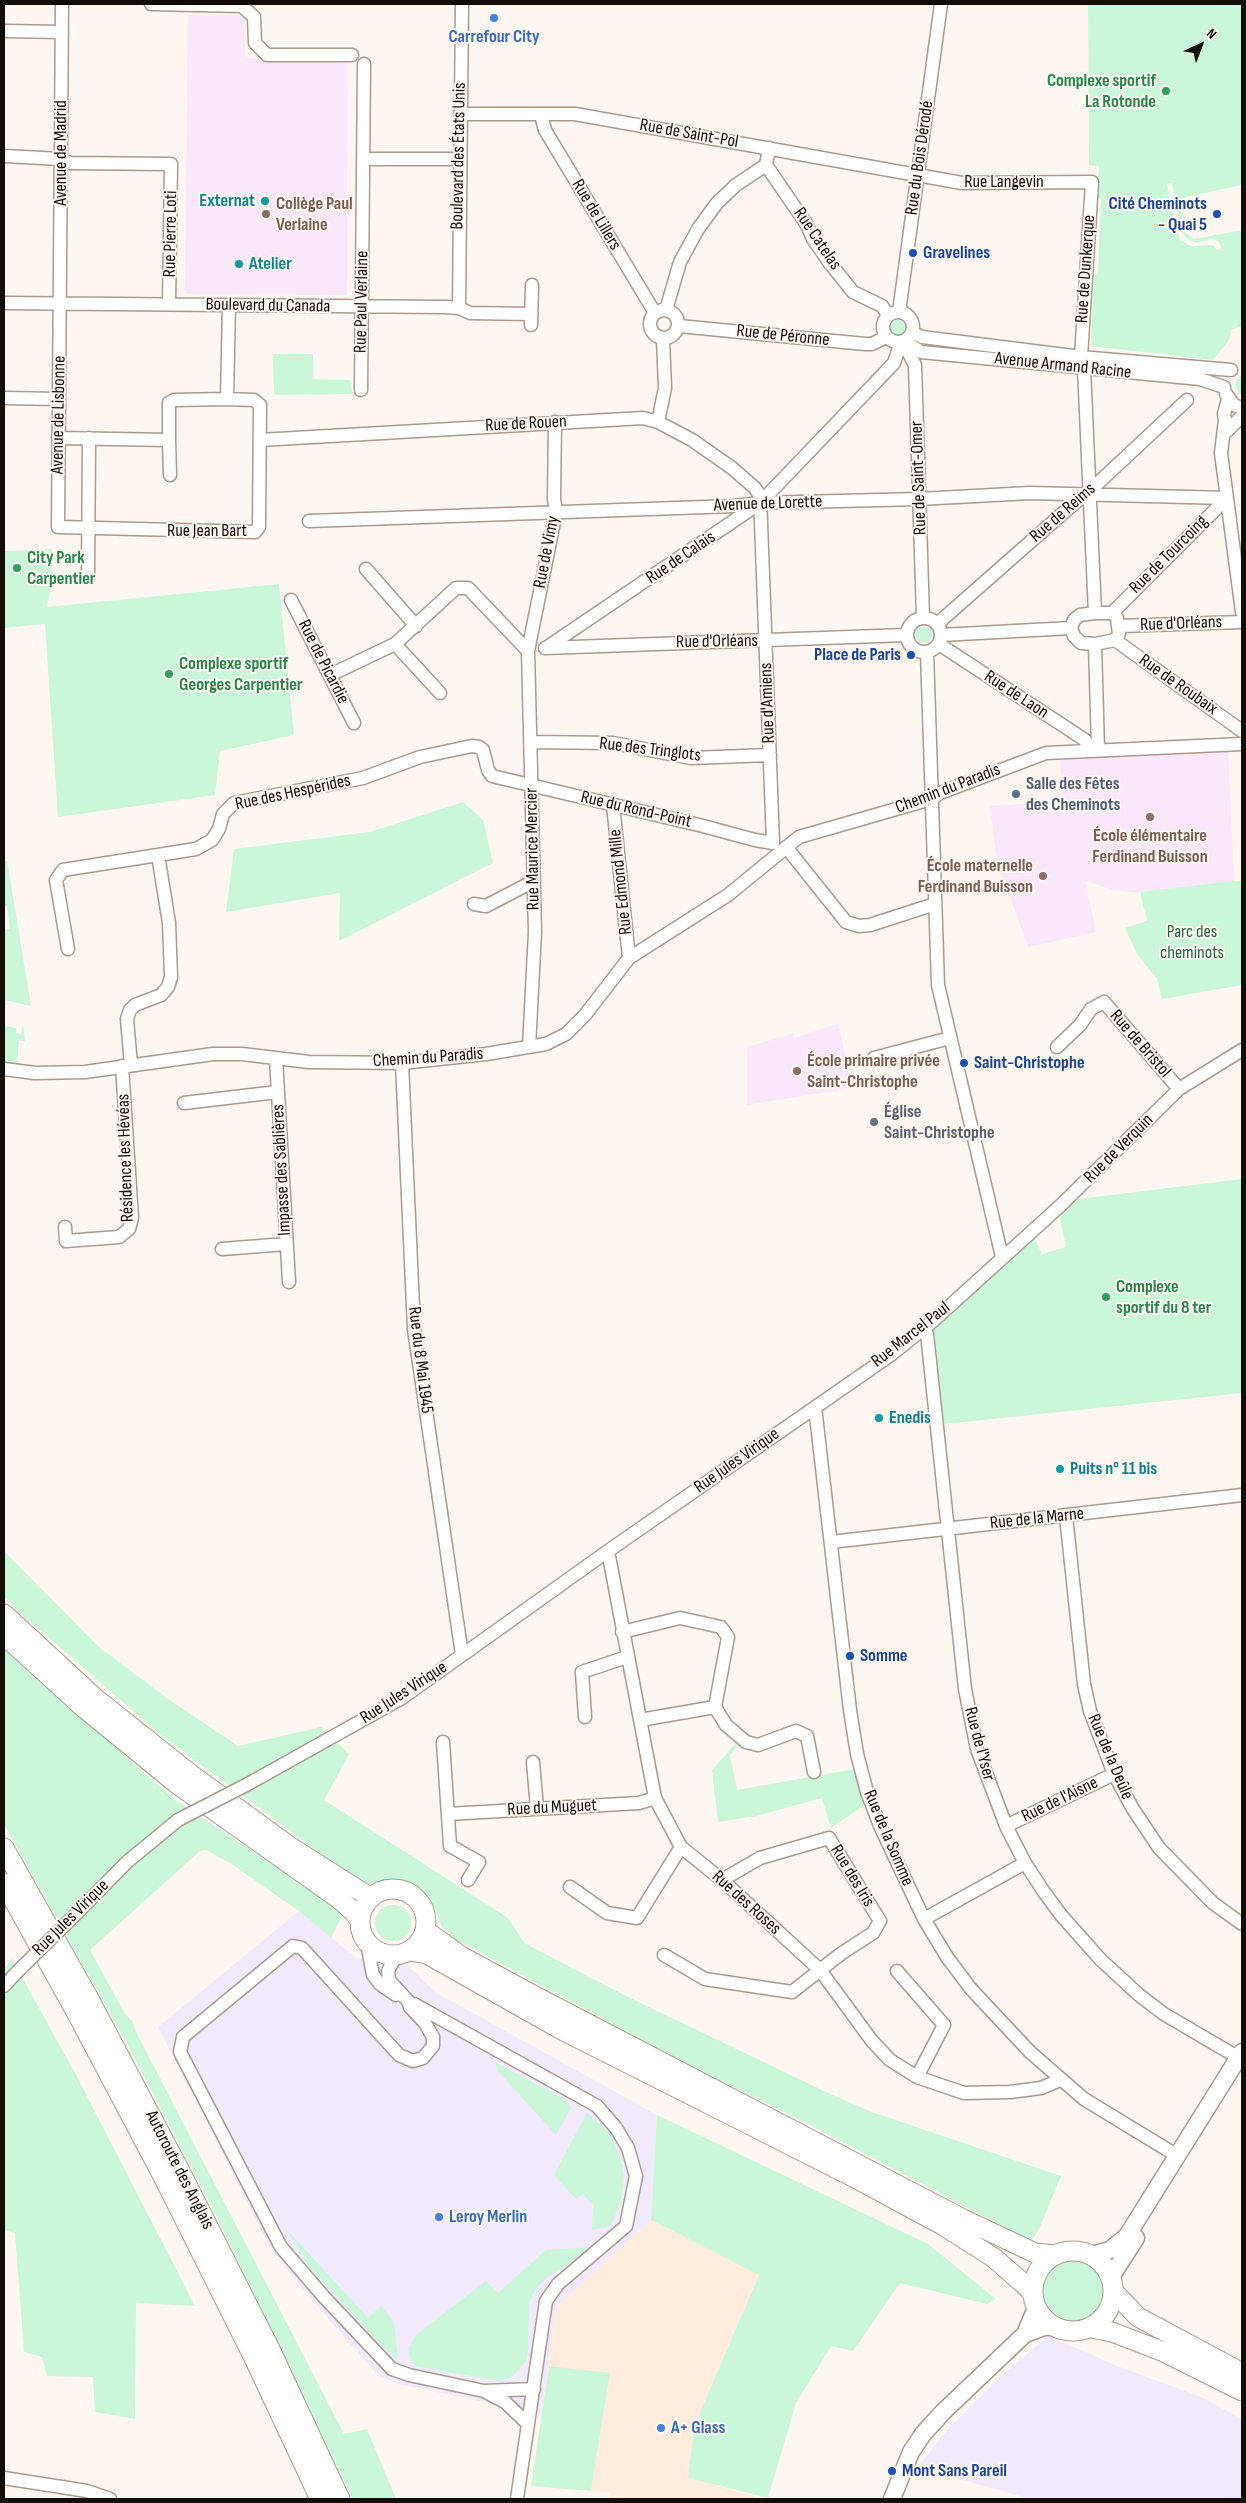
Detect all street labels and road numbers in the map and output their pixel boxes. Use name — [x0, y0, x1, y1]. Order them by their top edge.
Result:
street label: Boulevard des États Unis — [447, 82, 471, 230]
street label: Rue du Bois Dérodé — [901, 99, 939, 217]
street label: Avenue de Madrid — [50, 100, 72, 206]
street label: Rue de Saint-Pol — [638, 115, 740, 153]
street label: Rue Langevin — [964, 171, 1044, 193]
street label: Rue de Lillers — [566, 176, 626, 254]
street label: Rue Pierre Loti — [159, 190, 183, 278]
street label: Rue Catelas — [788, 204, 846, 274]
street label: Rue de Dunkerque — [1071, 214, 1101, 324]
street label: Rue Paul Verlaine — [350, 251, 374, 353]
street label: Boulevard du Canada — [205, 294, 331, 318]
street label: Rue de Péronne — [735, 320, 831, 352]
street label: Avenue Armand Racine — [994, 348, 1132, 384]
street label: Avenue de Lisbonne — [47, 356, 71, 474]
street label: Rue de Rouen — [485, 411, 567, 437]
street label: Rue de Saint-Omer — [906, 421, 932, 535]
street label: Rue de Reims — [1026, 479, 1100, 547]
street label: Avenue de Lorette — [713, 491, 823, 517]
street label: Rue de Tourcoing — [1125, 511, 1213, 599]
street label: Rue de Vimy — [529, 514, 565, 590]
street label: Rue Jean Bart — [167, 520, 247, 542]
street label: Rue de Calais — [642, 527, 720, 589]
street label: Rue d'Orléans — [1140, 612, 1222, 636]
street label: Rue de Picardie — [293, 616, 353, 708]
street label: Rue d'Orléans — [676, 630, 758, 654]
street label: Rue de Roubaix — [1134, 650, 1222, 720]
street label: Rue d'Amiens — [756, 662, 780, 744]
street label: Rue de Laon — [980, 666, 1052, 724]
street label: Rue des Tringlots — [598, 733, 702, 767]
street label: Chemin du Paradis — [893, 759, 1003, 819]
street label: Rue des Hespérides — [233, 770, 353, 816]
street label: Rue du Rond-Point — [579, 787, 693, 833]
street label: Rue Maurice Mercier — [521, 788, 545, 910]
street label: Rue Edmond Mille — [605, 828, 637, 936]
street label: Rue de Bristol — [1105, 1006, 1175, 1082]
street label: Chemin du Paradis — [372, 1043, 484, 1073]
street label: Résidence les Hévéas — [113, 1093, 139, 1223]
street label: Impasse des Sablières — [268, 1104, 296, 1236]
street label: Rue de Verquin — [1080, 1110, 1158, 1188]
street label: Rue Marcel Paul — [867, 1297, 955, 1373]
street label: Rue du 8 Mai 1945 — [403, 1305, 437, 1415]
street label: Rue Jules Virique — [690, 1424, 784, 1498]
street label: Rue de la Marne — [989, 1503, 1085, 1535]
street label: Rue Jules Virique — [356, 1657, 452, 1729]
street label: Rue de l'Yser — [959, 1705, 999, 1783]
street label: Rue de la Deûle — [1082, 1711, 1138, 1803]
street label: Rue de l'Aisne — [1018, 1772, 1102, 1828]
street label: Rue de la Somme — [858, 1787, 918, 1889]
street label: Rue du Muguet — [507, 1795, 597, 1821]
street label: Rue des Iris — [825, 1841, 879, 1911]
street label: Rue des Roses — [707, 1866, 785, 1940]
street label: Rue Jules Virique — [28, 1875, 114, 1961]
street label: Autoroute des Anglais — [140, 2107, 218, 2233]

